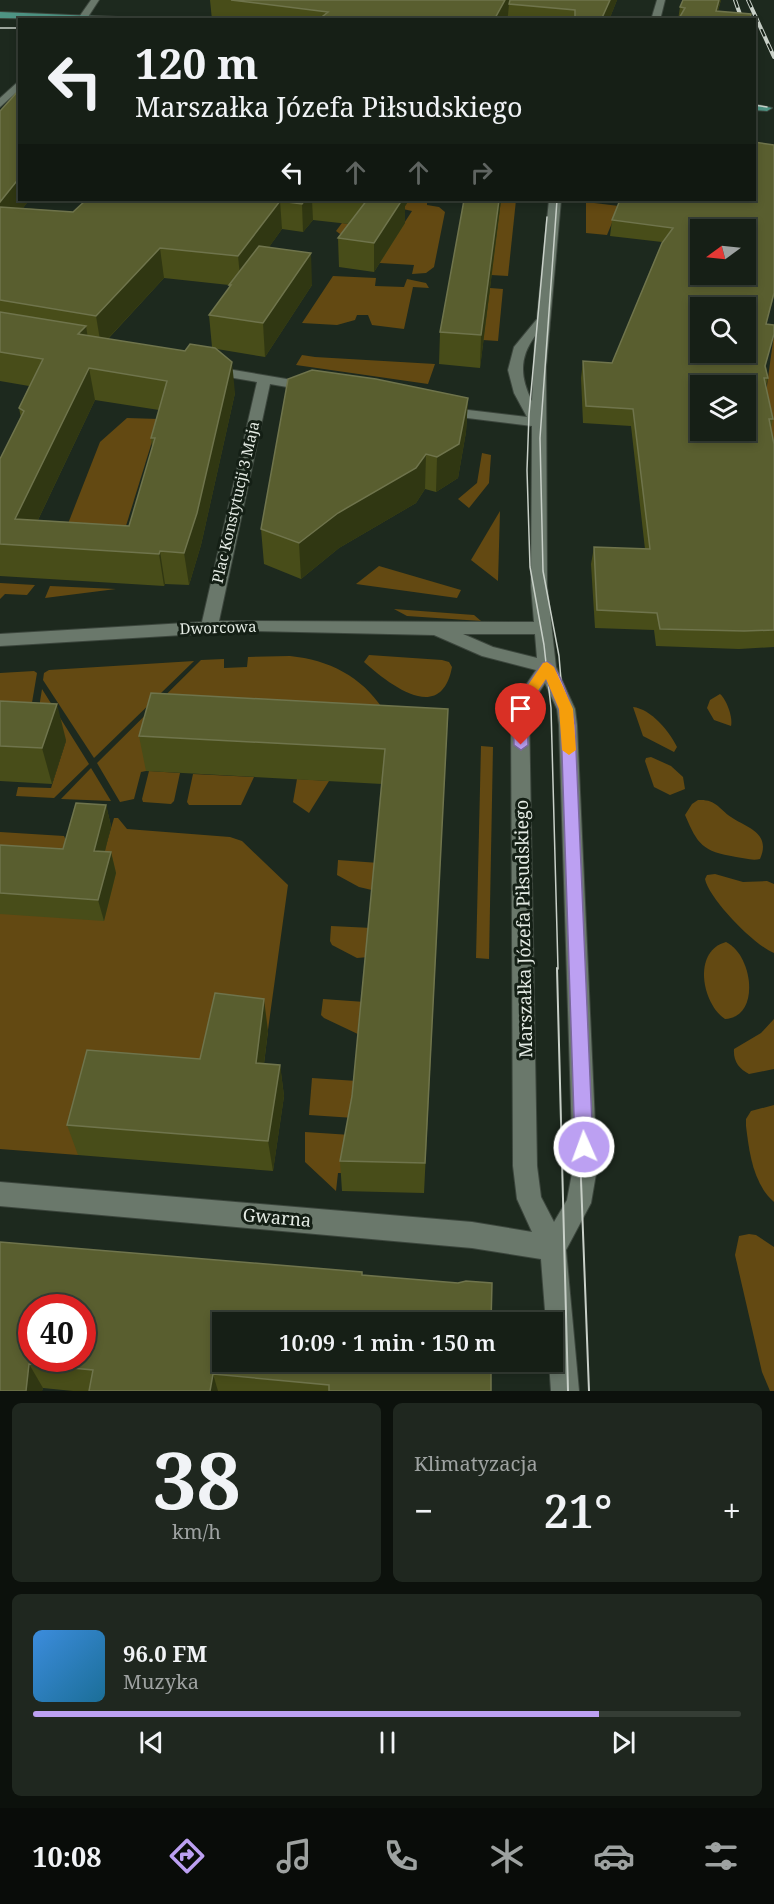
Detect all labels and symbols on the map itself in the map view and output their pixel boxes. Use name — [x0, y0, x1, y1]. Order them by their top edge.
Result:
north arrow — [690, 219, 756, 285]
street label: Plac Konstytucji 3 Maja — [207, 419, 263, 585]
street label: Dworcowa — [179, 616, 257, 638]
pin — [495, 683, 546, 745]
street label: Marszałka Józefa Piłsudskiego — [509, 800, 537, 1058]
position arrow — [552, 1115, 616, 1179]
street label: Gwarna — [242, 1202, 312, 1232]
speed limit sign: 40 — [18, 1294, 96, 1372]

